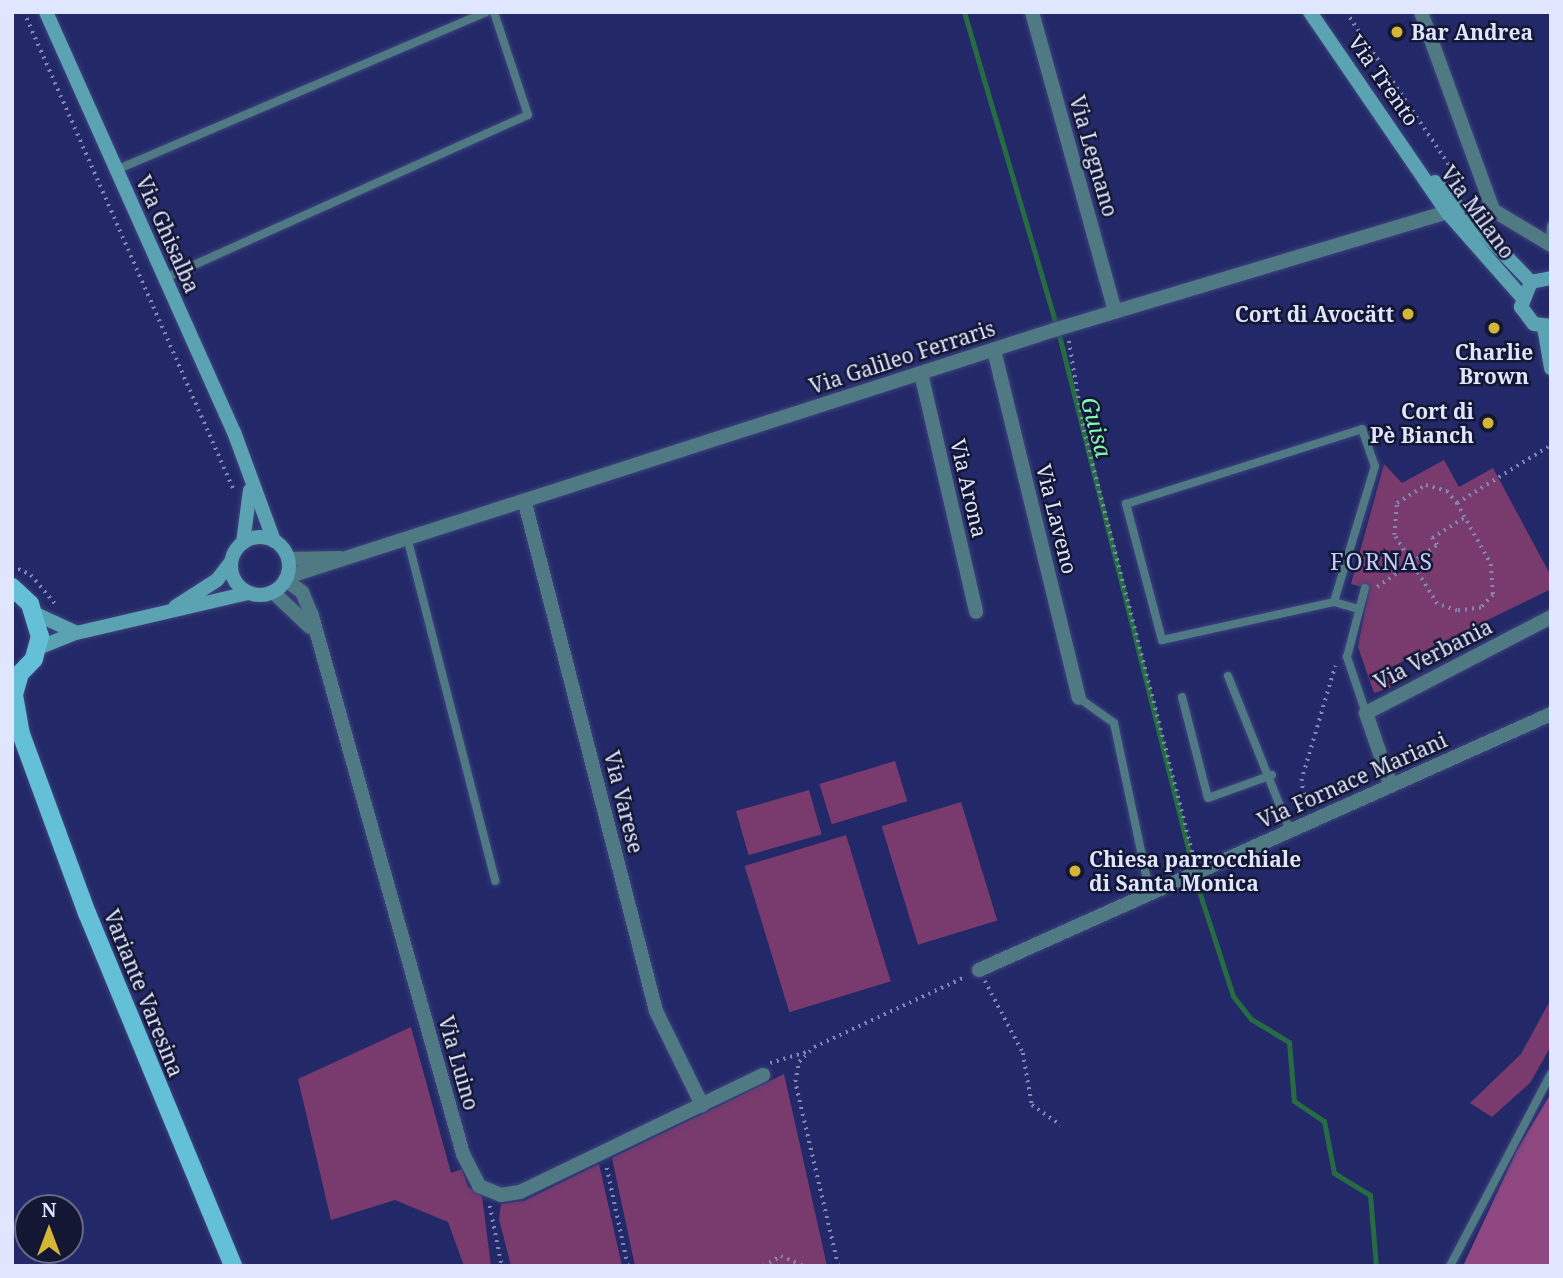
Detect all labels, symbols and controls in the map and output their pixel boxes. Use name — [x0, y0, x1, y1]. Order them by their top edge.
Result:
place label: Bar Andrea — [1411, 19, 1533, 45]
marker: Bar Andrea — [1389, 24, 1405, 40]
street label: Via Trento — [1343, 30, 1425, 130]
street label: Via Legnano — [1065, 93, 1123, 219]
street label: Via Milano — [1436, 161, 1520, 263]
street label: Via Ghisalba — [131, 171, 205, 297]
place label: Cort di Avocätt — [1235, 301, 1394, 327]
marker: Cort di Avocätt — [1400, 306, 1416, 322]
street label: Via Galileo Ferraris — [806, 315, 998, 399]
marker: Charlie Brown — [1486, 320, 1502, 336]
place label: Charlie Brown — [1455, 339, 1533, 389]
water label: Guisa — [1076, 394, 1118, 460]
place label: Cort di Pè Bianch — [1370, 398, 1474, 448]
marker: Cort di Pè Bianch — [1480, 415, 1496, 431]
street label: Via Arona — [945, 436, 993, 540]
street label: Via Laveno — [1031, 462, 1083, 576]
district label: FORNAS — [1331, 547, 1433, 575]
street label: Via Verbania — [1370, 613, 1496, 695]
street label: Via Fornace Mariani — [1254, 727, 1450, 833]
street label: Via Varese — [599, 748, 649, 856]
place label: Chiesa parrocchiale di Santa Monica — [1089, 846, 1301, 896]
marker: Chiesa parrocchiale di Santa Monica — [1067, 863, 1083, 879]
street label: Variante Varesina — [99, 906, 189, 1080]
street label: Via Luino — [434, 1013, 484, 1113]
north arrow — [14, 1194, 84, 1264]
text: N — [42, 1197, 56, 1223]

